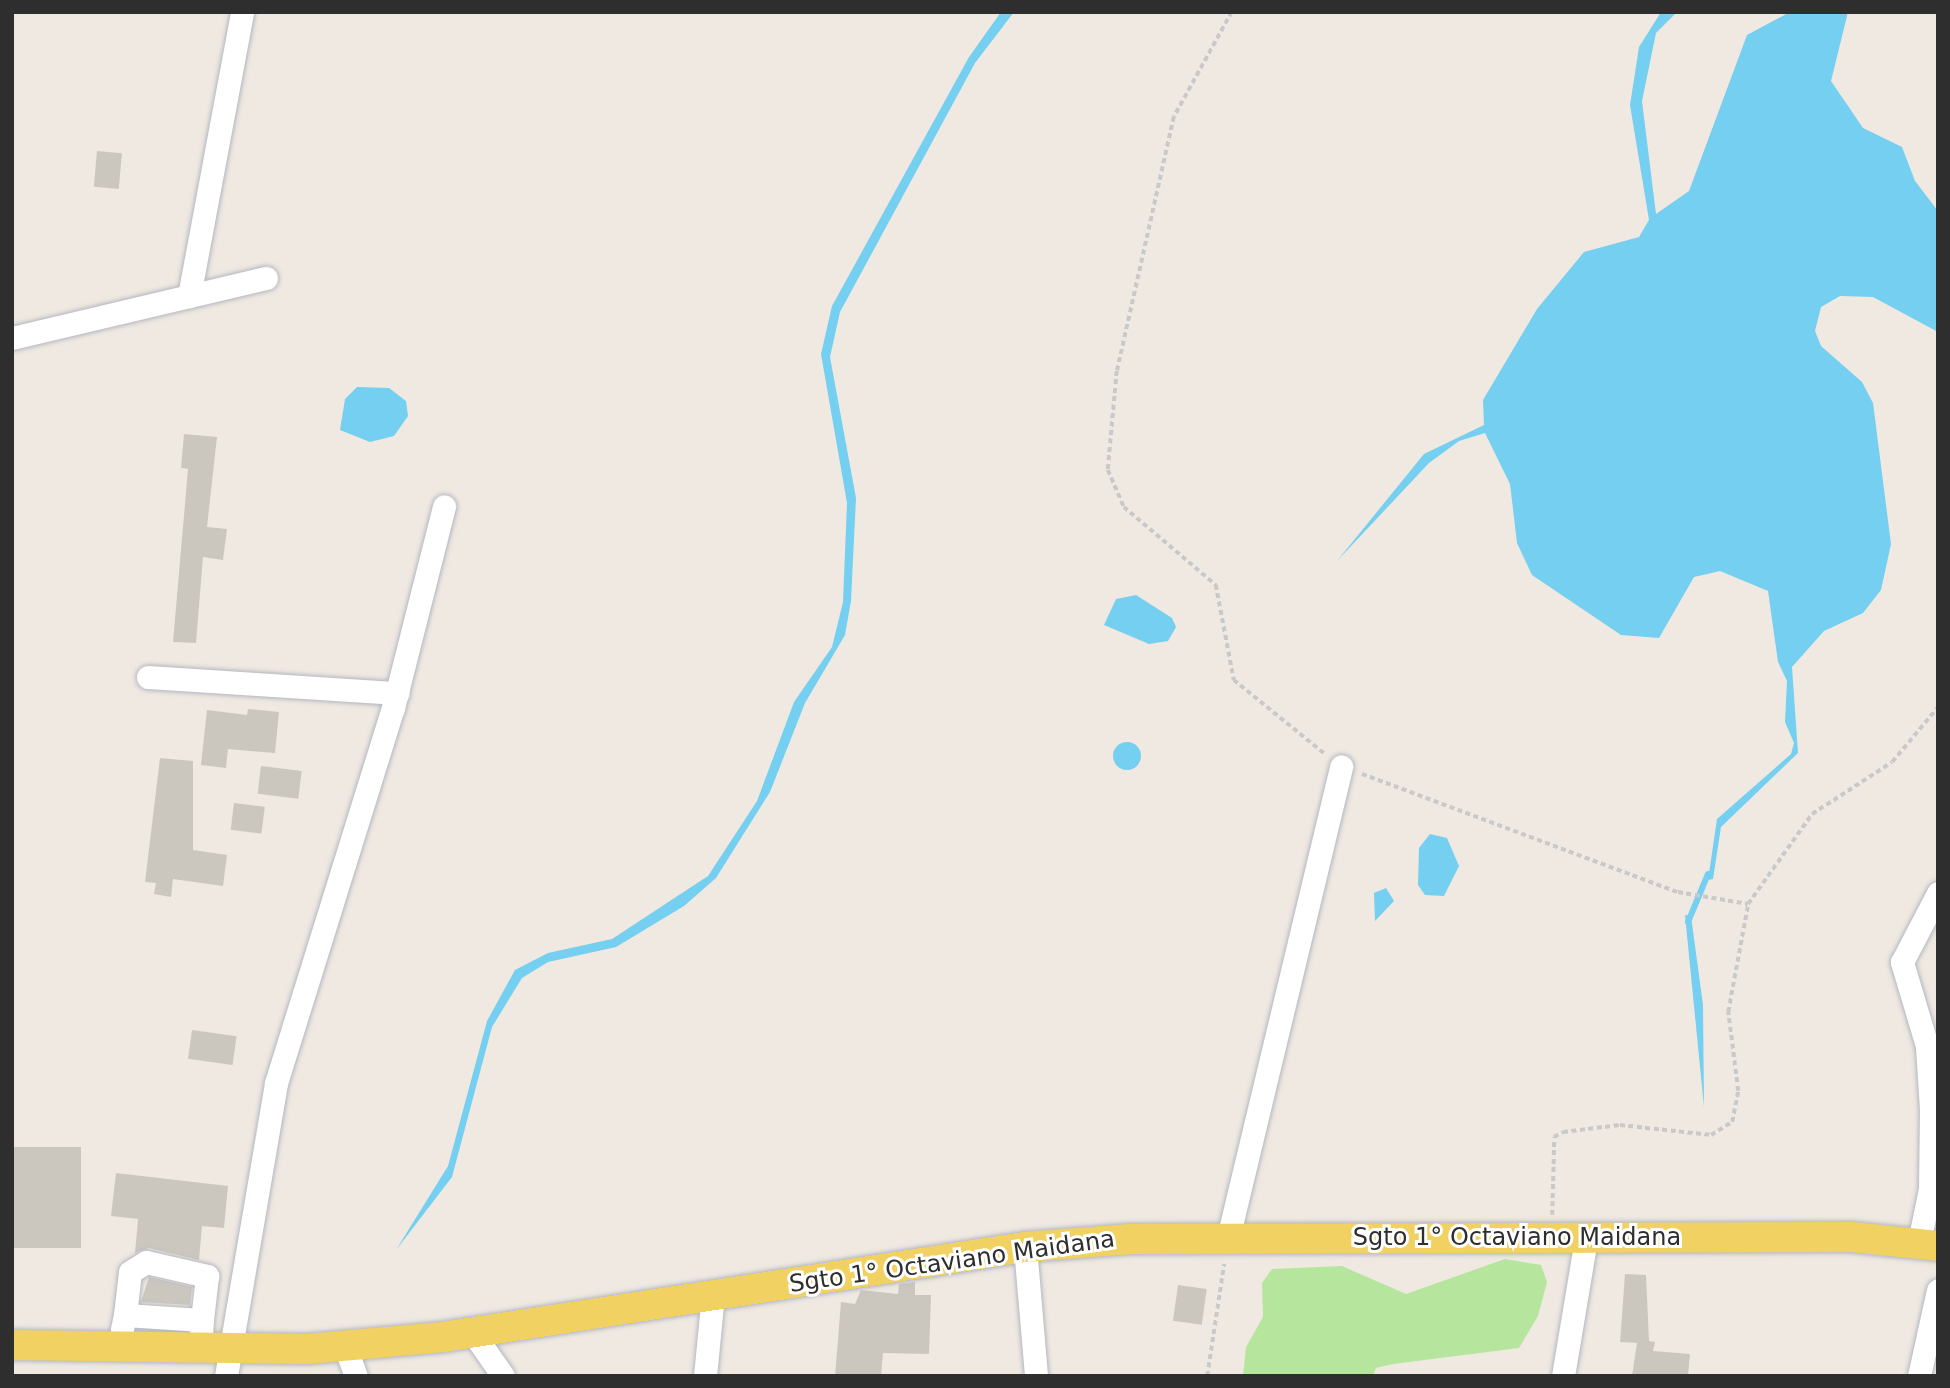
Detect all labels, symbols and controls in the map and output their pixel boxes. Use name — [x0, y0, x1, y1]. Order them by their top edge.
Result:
street label: Sgto 1° Octaviano Maidana — [1353, 1224, 1681, 1252]
street label: Sgto 1° Octaviano Maidana — [787, 1225, 1117, 1299]

